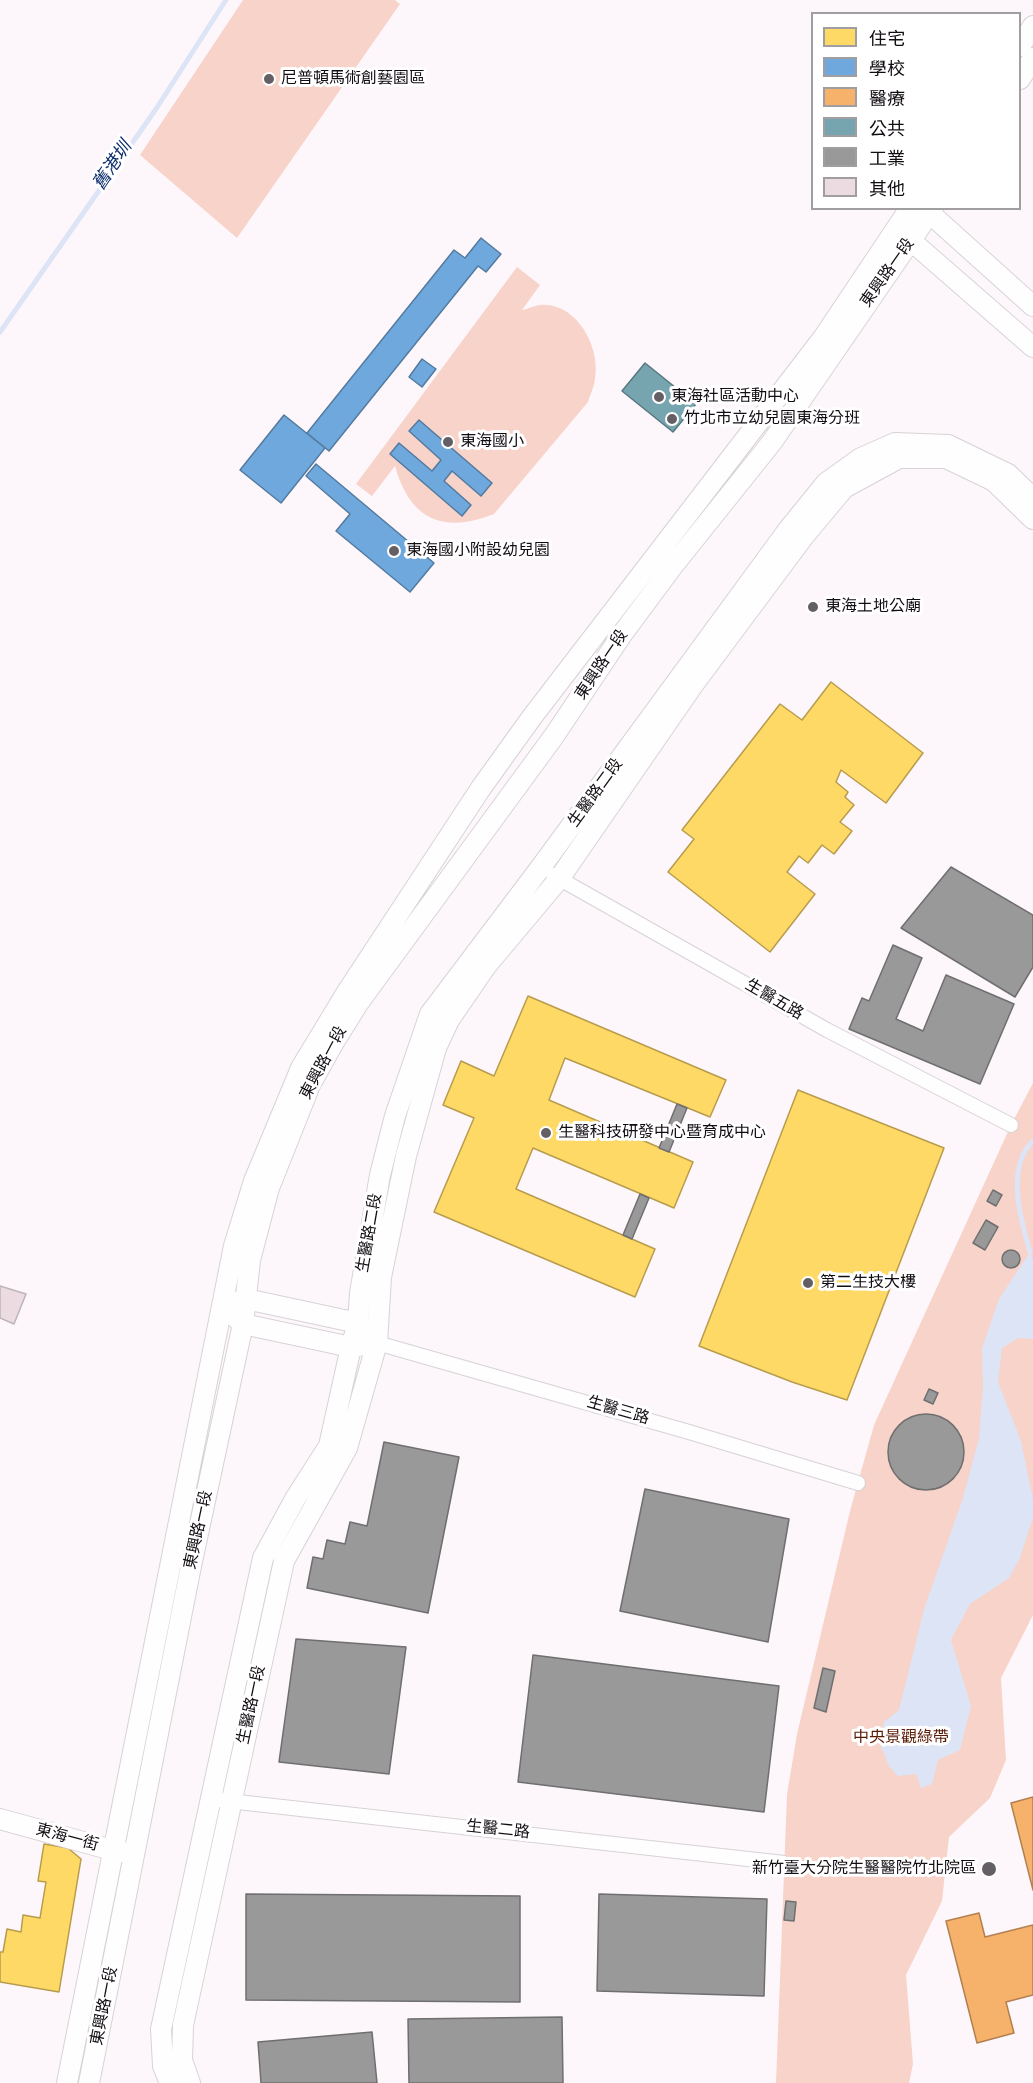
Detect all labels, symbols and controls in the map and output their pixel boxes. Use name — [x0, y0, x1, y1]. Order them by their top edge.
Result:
legend — [811, 12, 1021, 210]
text: 住宅 — [869, 28, 905, 49]
text: 學校 — [869, 58, 905, 79]
place label: 尼普頓馬術創藝園區 — [281, 69, 425, 89]
marker: 尼普頓馬術創藝園區 — [262, 72, 276, 86]
text: 醫療 — [869, 88, 905, 109]
text: 公共 — [869, 118, 905, 139]
water label: 舊港圳 — [89, 138, 137, 194]
text: 工業 — [869, 148, 905, 169]
text: 其他 — [869, 178, 905, 199]
street label: 東興路一段 — [857, 235, 919, 311]
place label: 東海社區活動中心 — [671, 387, 799, 407]
marker: 東海社區活動中心 — [652, 390, 666, 404]
place label: 竹北市立幼兒園東海分班 — [684, 409, 860, 429]
marker: 竹北市立幼兒園東海分班 — [665, 412, 679, 426]
place label: 東海國小 — [460, 432, 524, 452]
marker: 東海國小 — [441, 435, 455, 449]
place label: 東海國小附設幼兒園 — [406, 541, 550, 561]
marker: 東海國小附設幼兒園 — [387, 544, 401, 558]
place label: 東海土地公廟 — [825, 597, 921, 617]
marker: 東海土地公廟 — [806, 600, 820, 614]
street label: 東興路一段 — [572, 626, 632, 704]
street label: 生醫路二段 — [565, 755, 627, 831]
street label: 生醫五路 — [741, 976, 807, 1024]
street label: 東興路一段 — [297, 1023, 351, 1103]
place label: 生醫科技研發中心暨育成中心 — [558, 1123, 766, 1143]
marker: 生醫科技研發中心暨育成中心 — [539, 1126, 553, 1140]
street label: 生醫路二段 — [354, 1192, 386, 1274]
place label: 第二生技大樓 — [820, 1273, 916, 1293]
marker: 第二生技大樓 — [801, 1276, 815, 1290]
street label: 生醫三路 — [585, 1393, 651, 1429]
street label: 東興路一段 — [181, 1489, 217, 1571]
street label: 生醫路一段 — [234, 1664, 270, 1746]
park label: 中央景觀綠帶 — [853, 1728, 949, 1748]
street label: 生醫二路 — [465, 1817, 531, 1843]
street label: 東海一街 — [34, 1820, 100, 1856]
place label: 新竹臺大分院生醫醫院竹北院區 — [752, 1859, 976, 1879]
marker: 新竹臺大分院生醫醫院竹北院區 — [980, 1860, 998, 1878]
street label: 東興路一段 — [88, 1965, 122, 2047]

